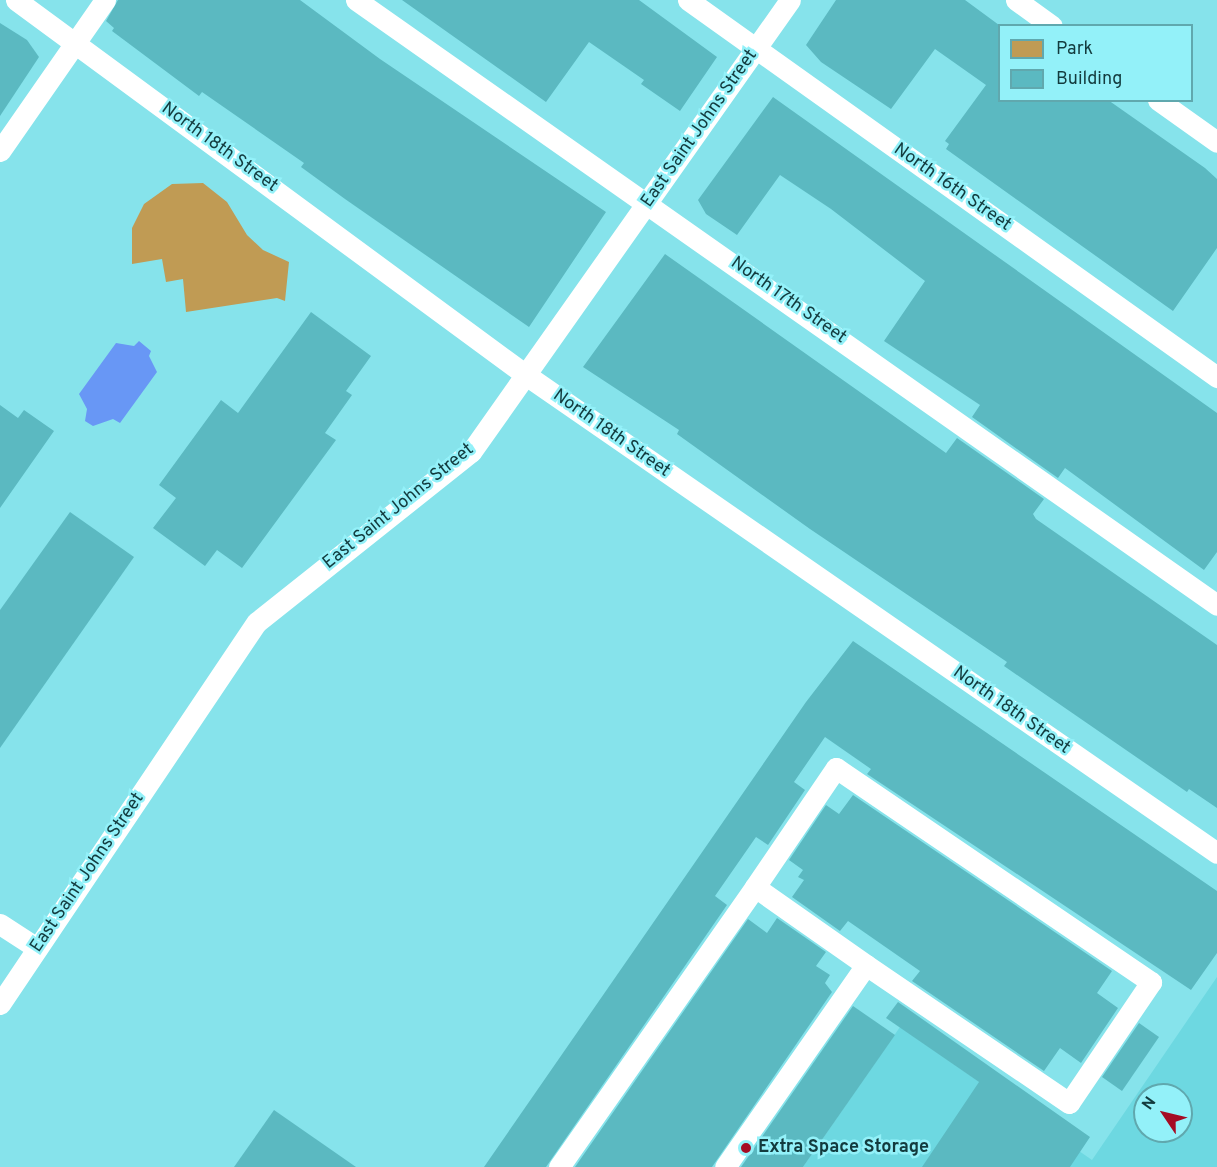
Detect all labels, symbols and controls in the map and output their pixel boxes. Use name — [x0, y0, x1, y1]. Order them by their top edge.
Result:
legend — [998, 24, 1193, 102]
text: Park — [1056, 38, 1093, 61]
street label: East Saint Johns Street — [637, 46, 763, 212]
text: Building — [1056, 68, 1122, 91]
street label: North 18th Street — [157, 99, 281, 197]
street label: North 16th Street — [889, 139, 1015, 237]
street label: North 17th Street — [726, 253, 850, 349]
street label: North 18th Street — [548, 385, 674, 483]
street label: East Saint Johns Street — [319, 440, 479, 574]
street label: North 18th Street — [948, 662, 1074, 760]
street label: East Saint Johns Street — [27, 789, 149, 957]
north arrow — [1133, 1083, 1193, 1143]
text: N — [1138, 1093, 1161, 1114]
place label: Extra Space Storage — [758, 1137, 929, 1159]
marker: Extra Space Storage — [739, 1141, 753, 1155]

